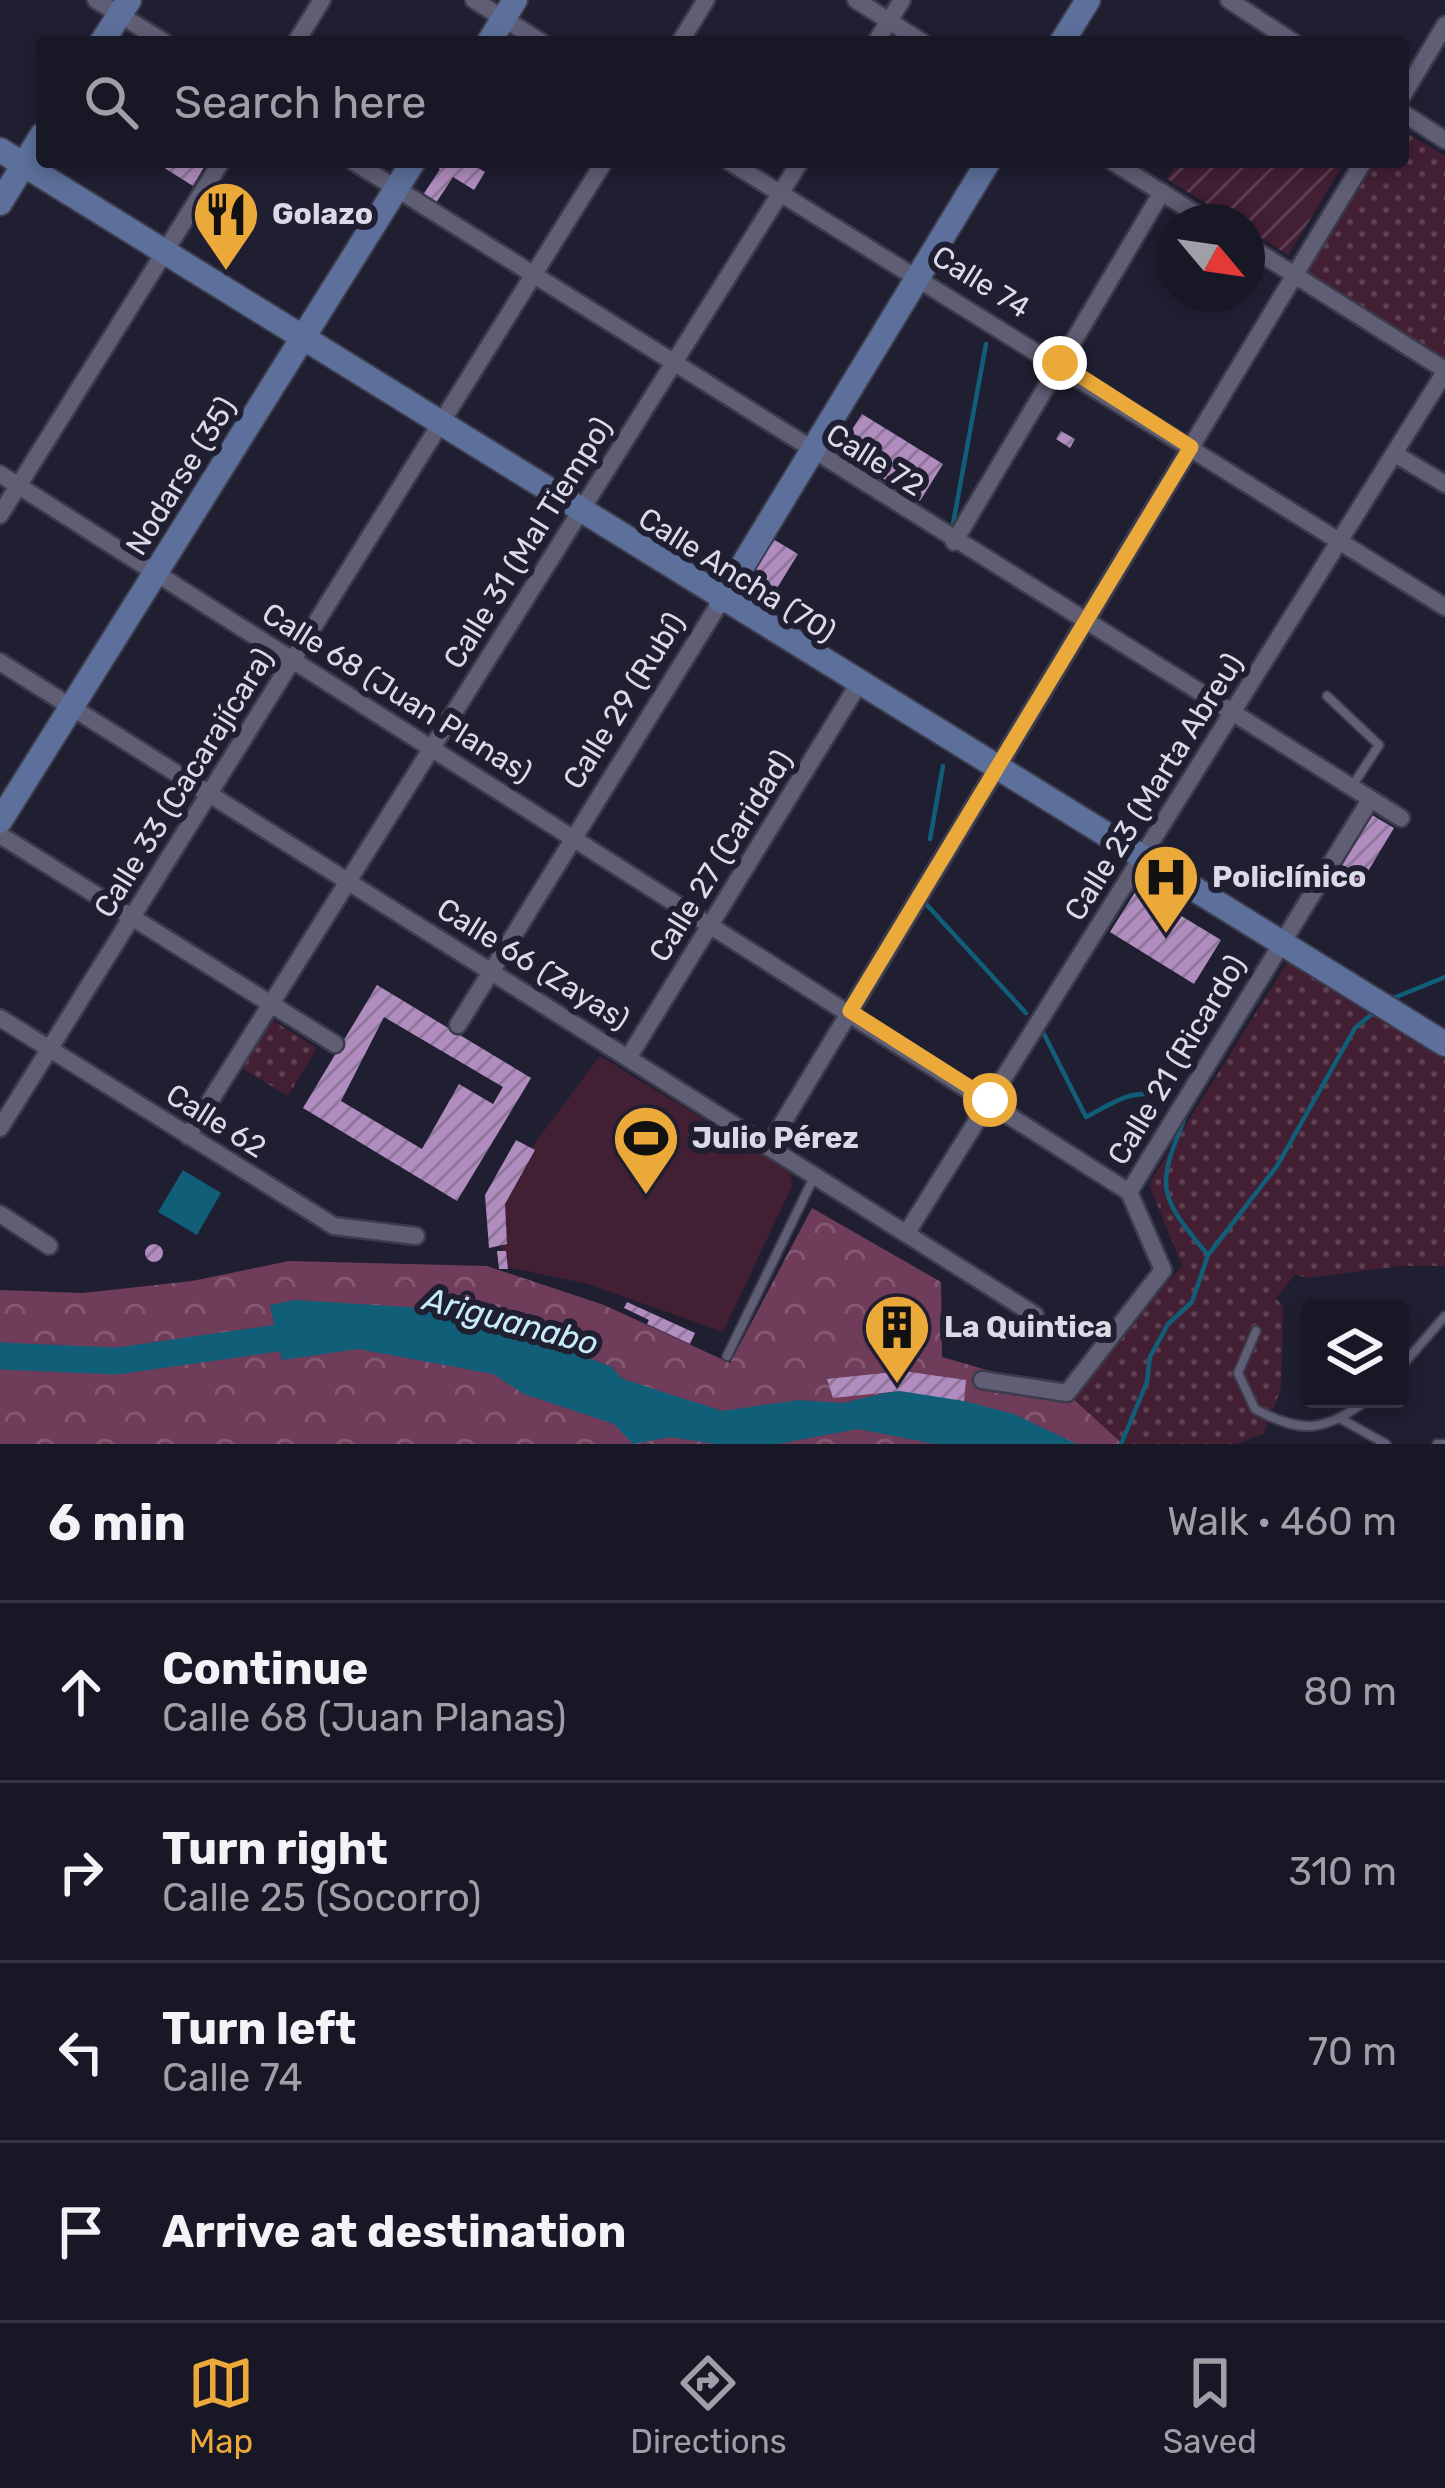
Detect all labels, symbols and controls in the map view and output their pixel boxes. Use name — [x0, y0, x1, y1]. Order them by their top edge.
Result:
search box — [36, 36, 1409, 168]
icon: search — [78, 69, 144, 135]
text: Search here — [174, 76, 426, 129]
restaurant icon: Golazo — [191, 179, 261, 273]
place label: Golazo — [272, 196, 373, 232]
north arrow — [1157, 204, 1265, 312]
street label: Calle 74 — [926, 238, 1036, 326]
route end — [1033, 336, 1087, 390]
street label: Nodarse (35) — [118, 390, 244, 562]
street label: Calle 31 (Mal Tiempo) — [436, 411, 620, 675]
street label: Calle 72 — [820, 416, 930, 504]
street label: Calle Ancha (70) — [632, 500, 842, 650]
street label: Calle 68 (Juan Planas) — [256, 595, 538, 791]
street label: Calle 29 (Rubí) — [555, 606, 693, 796]
street label: Calle 33 (Cacarajícara) — [86, 642, 282, 924]
street label: Calle 23 (Marta Abreu) — [1057, 647, 1251, 927]
street label: Calle 27 (Caridad) — [641, 744, 801, 968]
hospital icon: Policlínico — [1131, 842, 1201, 936]
place label: Policlínico — [1212, 859, 1366, 895]
street label: Calle 66 (Zayas) — [430, 890, 636, 1038]
street label: Calle 21 (Ricardo) — [1100, 949, 1254, 1171]
route start — [963, 1073, 1017, 1127]
street label: Calle 62 — [159, 1076, 273, 1166]
sports icon: Julio Pérez — [611, 1103, 681, 1197]
place label: Julio Pérez — [692, 1120, 859, 1156]
water label: Ariguanabo — [417, 1278, 603, 1363]
building icon: La Quintica — [862, 1292, 932, 1386]
map controls — [1301, 1300, 1409, 1408]
button: layers — [1301, 1300, 1409, 1408]
place label: La Quintica — [944, 1309, 1112, 1345]
text: 6 min — [48, 1492, 186, 1553]
text: Walk · 460 m — [1167, 1499, 1397, 1545]
text: Continue — [162, 1642, 368, 1695]
icon: ahead — [48, 1659, 114, 1725]
text: 80 m — [1303, 1669, 1397, 1715]
text: Calle 68 (Juan Planas) — [162, 1695, 566, 1741]
text: Turn right — [162, 1822, 388, 1875]
icon: right — [48, 1839, 114, 1905]
text: 310 m — [1289, 1849, 1397, 1895]
text: Calle 25 (Socorro) — [162, 1875, 481, 1921]
text: Turn left — [162, 2002, 356, 2055]
icon: left — [48, 2019, 114, 2085]
text: 70 m — [1308, 2029, 1397, 2075]
text: Calle 74 — [162, 2055, 303, 2101]
icon: arrive — [48, 2199, 114, 2265]
text: Arrive at destination — [162, 2205, 627, 2258]
tab: Map — [188, 2350, 254, 2461]
tab: Directions — [630, 2350, 787, 2461]
tab: Saved — [1163, 2350, 1257, 2461]

